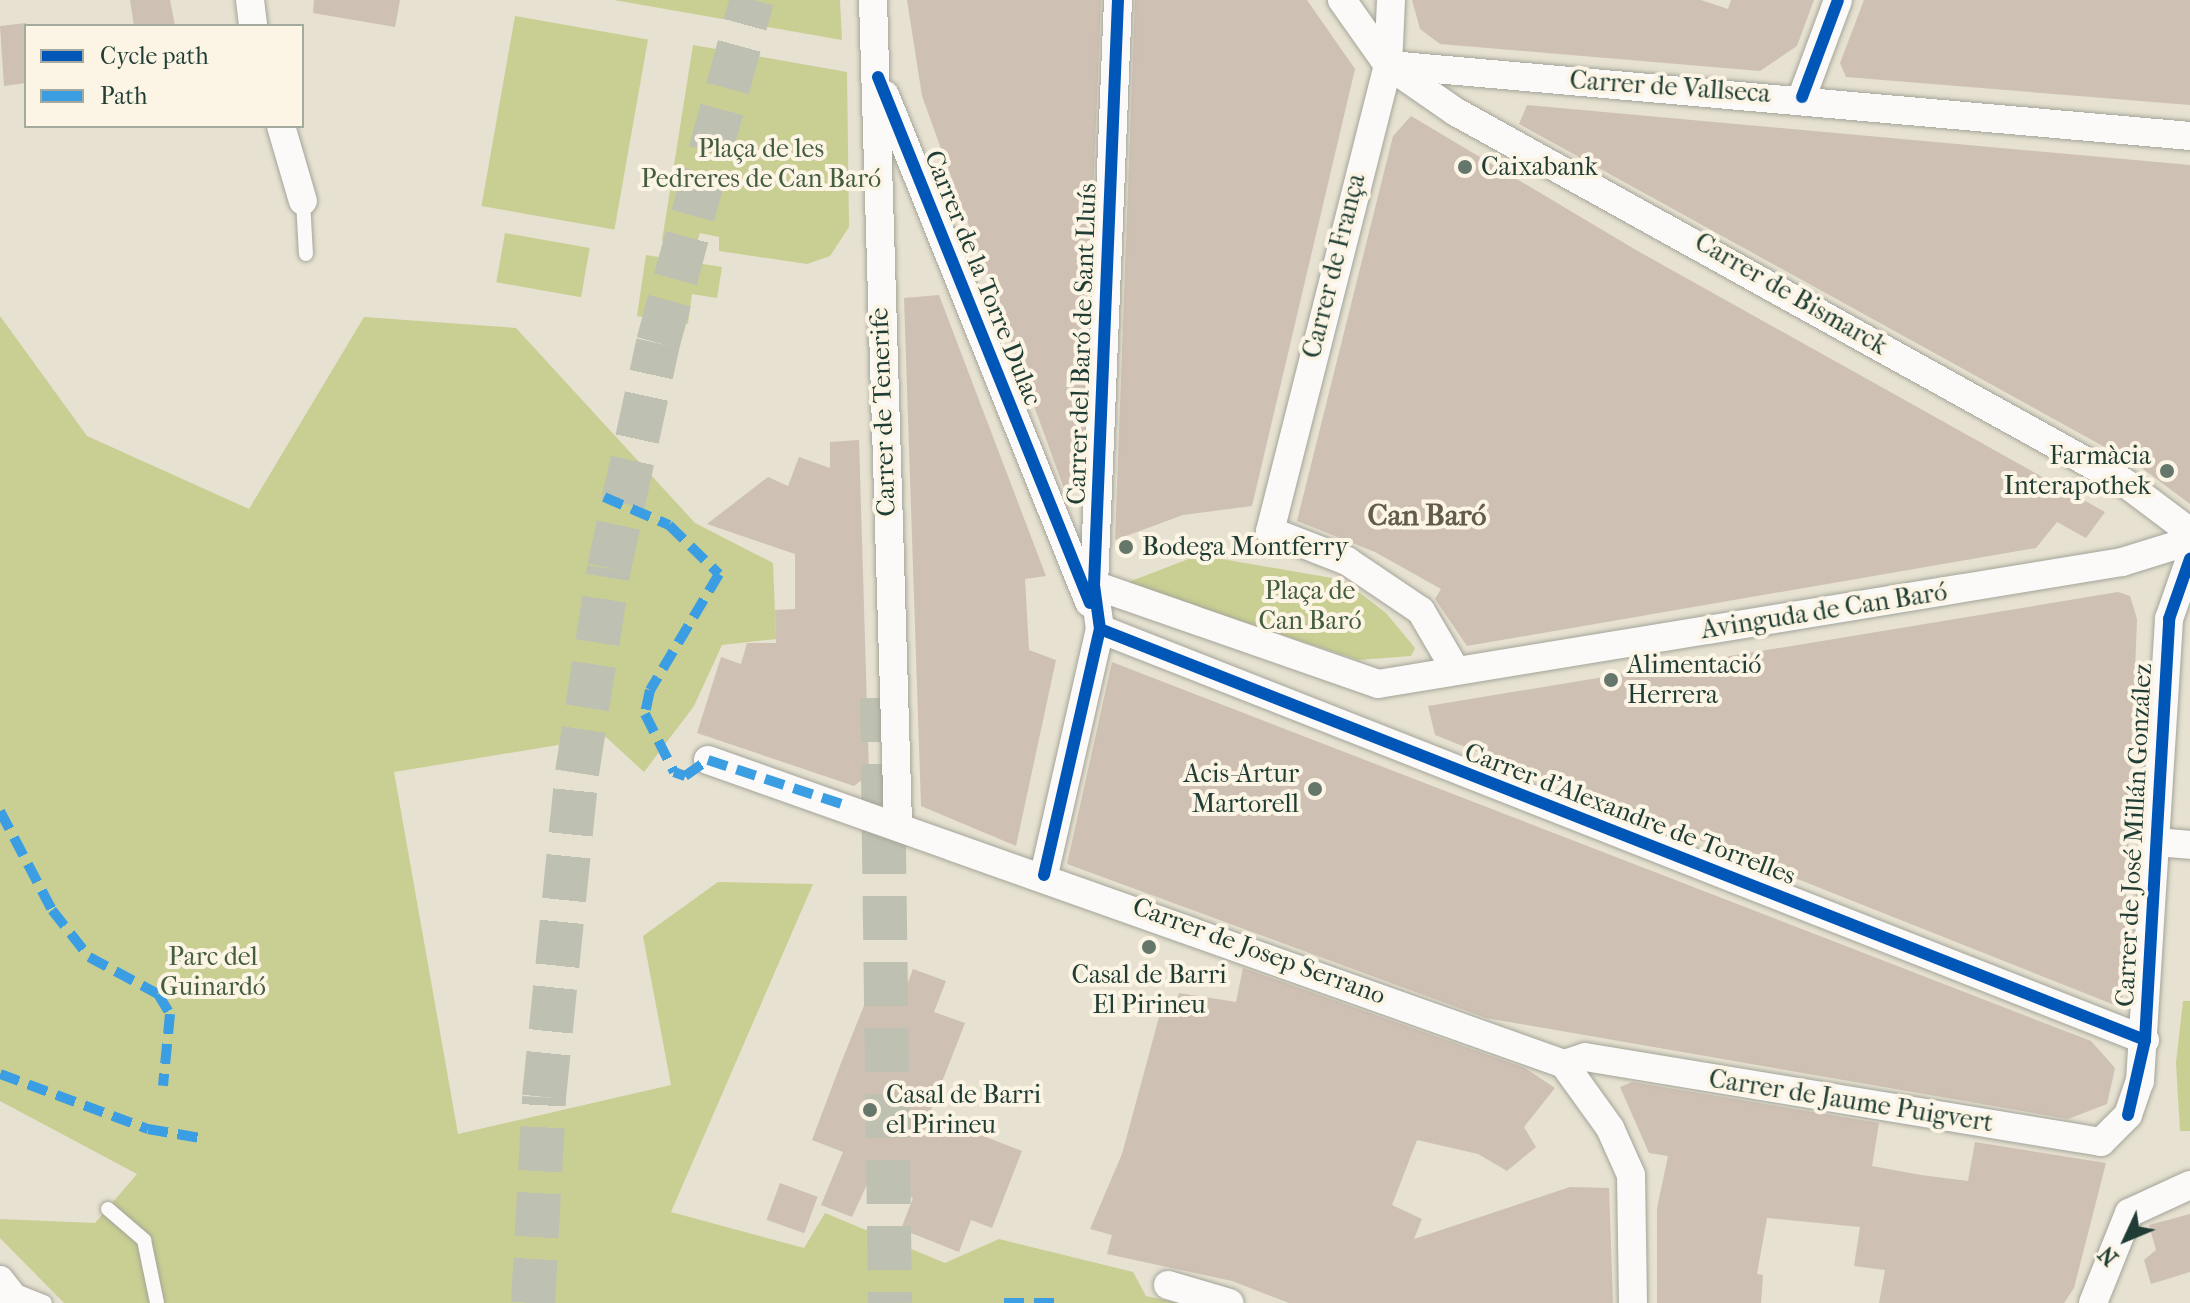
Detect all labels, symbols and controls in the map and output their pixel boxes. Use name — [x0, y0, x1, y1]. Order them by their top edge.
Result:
legend — [24, 24, 304, 128]
text: Cycle path — [100, 42, 209, 70]
street label: Carrer de Vallseca — [1569, 64, 1771, 110]
text: Path — [100, 82, 147, 110]
park label: Plaça de les Pedreres de Can Baró — [641, 133, 881, 194]
street label: Carrer de la Torre Dulac — [918, 146, 1048, 410]
place label: Caixabank — [1481, 151, 1598, 183]
marker: Caixabank — [1456, 158, 1474, 176]
street label: Carrer de França — [1296, 171, 1372, 361]
street label: Carrer del Baró de Sant Lluís — [1061, 183, 1103, 505]
street label: Carrer de Bismarck — [1689, 226, 1893, 362]
street label: Carrer de Tenerife — [864, 307, 902, 517]
place label: Farmàcia Interapothek — [2004, 440, 2151, 502]
marker: Farmàcia Interapothek — [2158, 462, 2176, 480]
district label: Can Baró — [1367, 498, 1487, 534]
place label: Bodega Montferry — [1142, 531, 1348, 563]
marker: Bodega Montferry — [1117, 538, 1135, 556]
park label: Plaça de Can Baró — [1258, 575, 1362, 636]
street label: Avinguda de Can Baró — [1699, 576, 1949, 646]
place label: Alimentació Herrera — [1627, 649, 1761, 710]
street label: Carrer de José Millán González — [2109, 662, 2159, 1008]
marker: Alimentació Herrera — [1602, 671, 1620, 689]
street label: Carrer d'Alexandre de Torrelles — [1460, 736, 1800, 892]
place label: Acis-Artur Martorell — [1184, 758, 1299, 820]
marker: Acis-Artur Martorell — [1306, 780, 1324, 798]
street label: Carrer de Josep Serrano — [1128, 891, 1390, 1011]
marker: Casal de Barri El Pirineu — [1140, 938, 1158, 956]
park label: Parc del Guinardó — [160, 941, 266, 1002]
place label: Casal de Barri El Pirineu — [1071, 959, 1227, 1020]
street label: Carrer de Jaume Puigvert — [1707, 1063, 1995, 1139]
place label: Casal de Barri el Pirineu — [886, 1079, 1041, 1140]
marker: Casal de Barri el Pirineu — [861, 1101, 879, 1119]
north arrow — [2086, 1199, 2166, 1279]
text: N — [2094, 1241, 2124, 1271]

